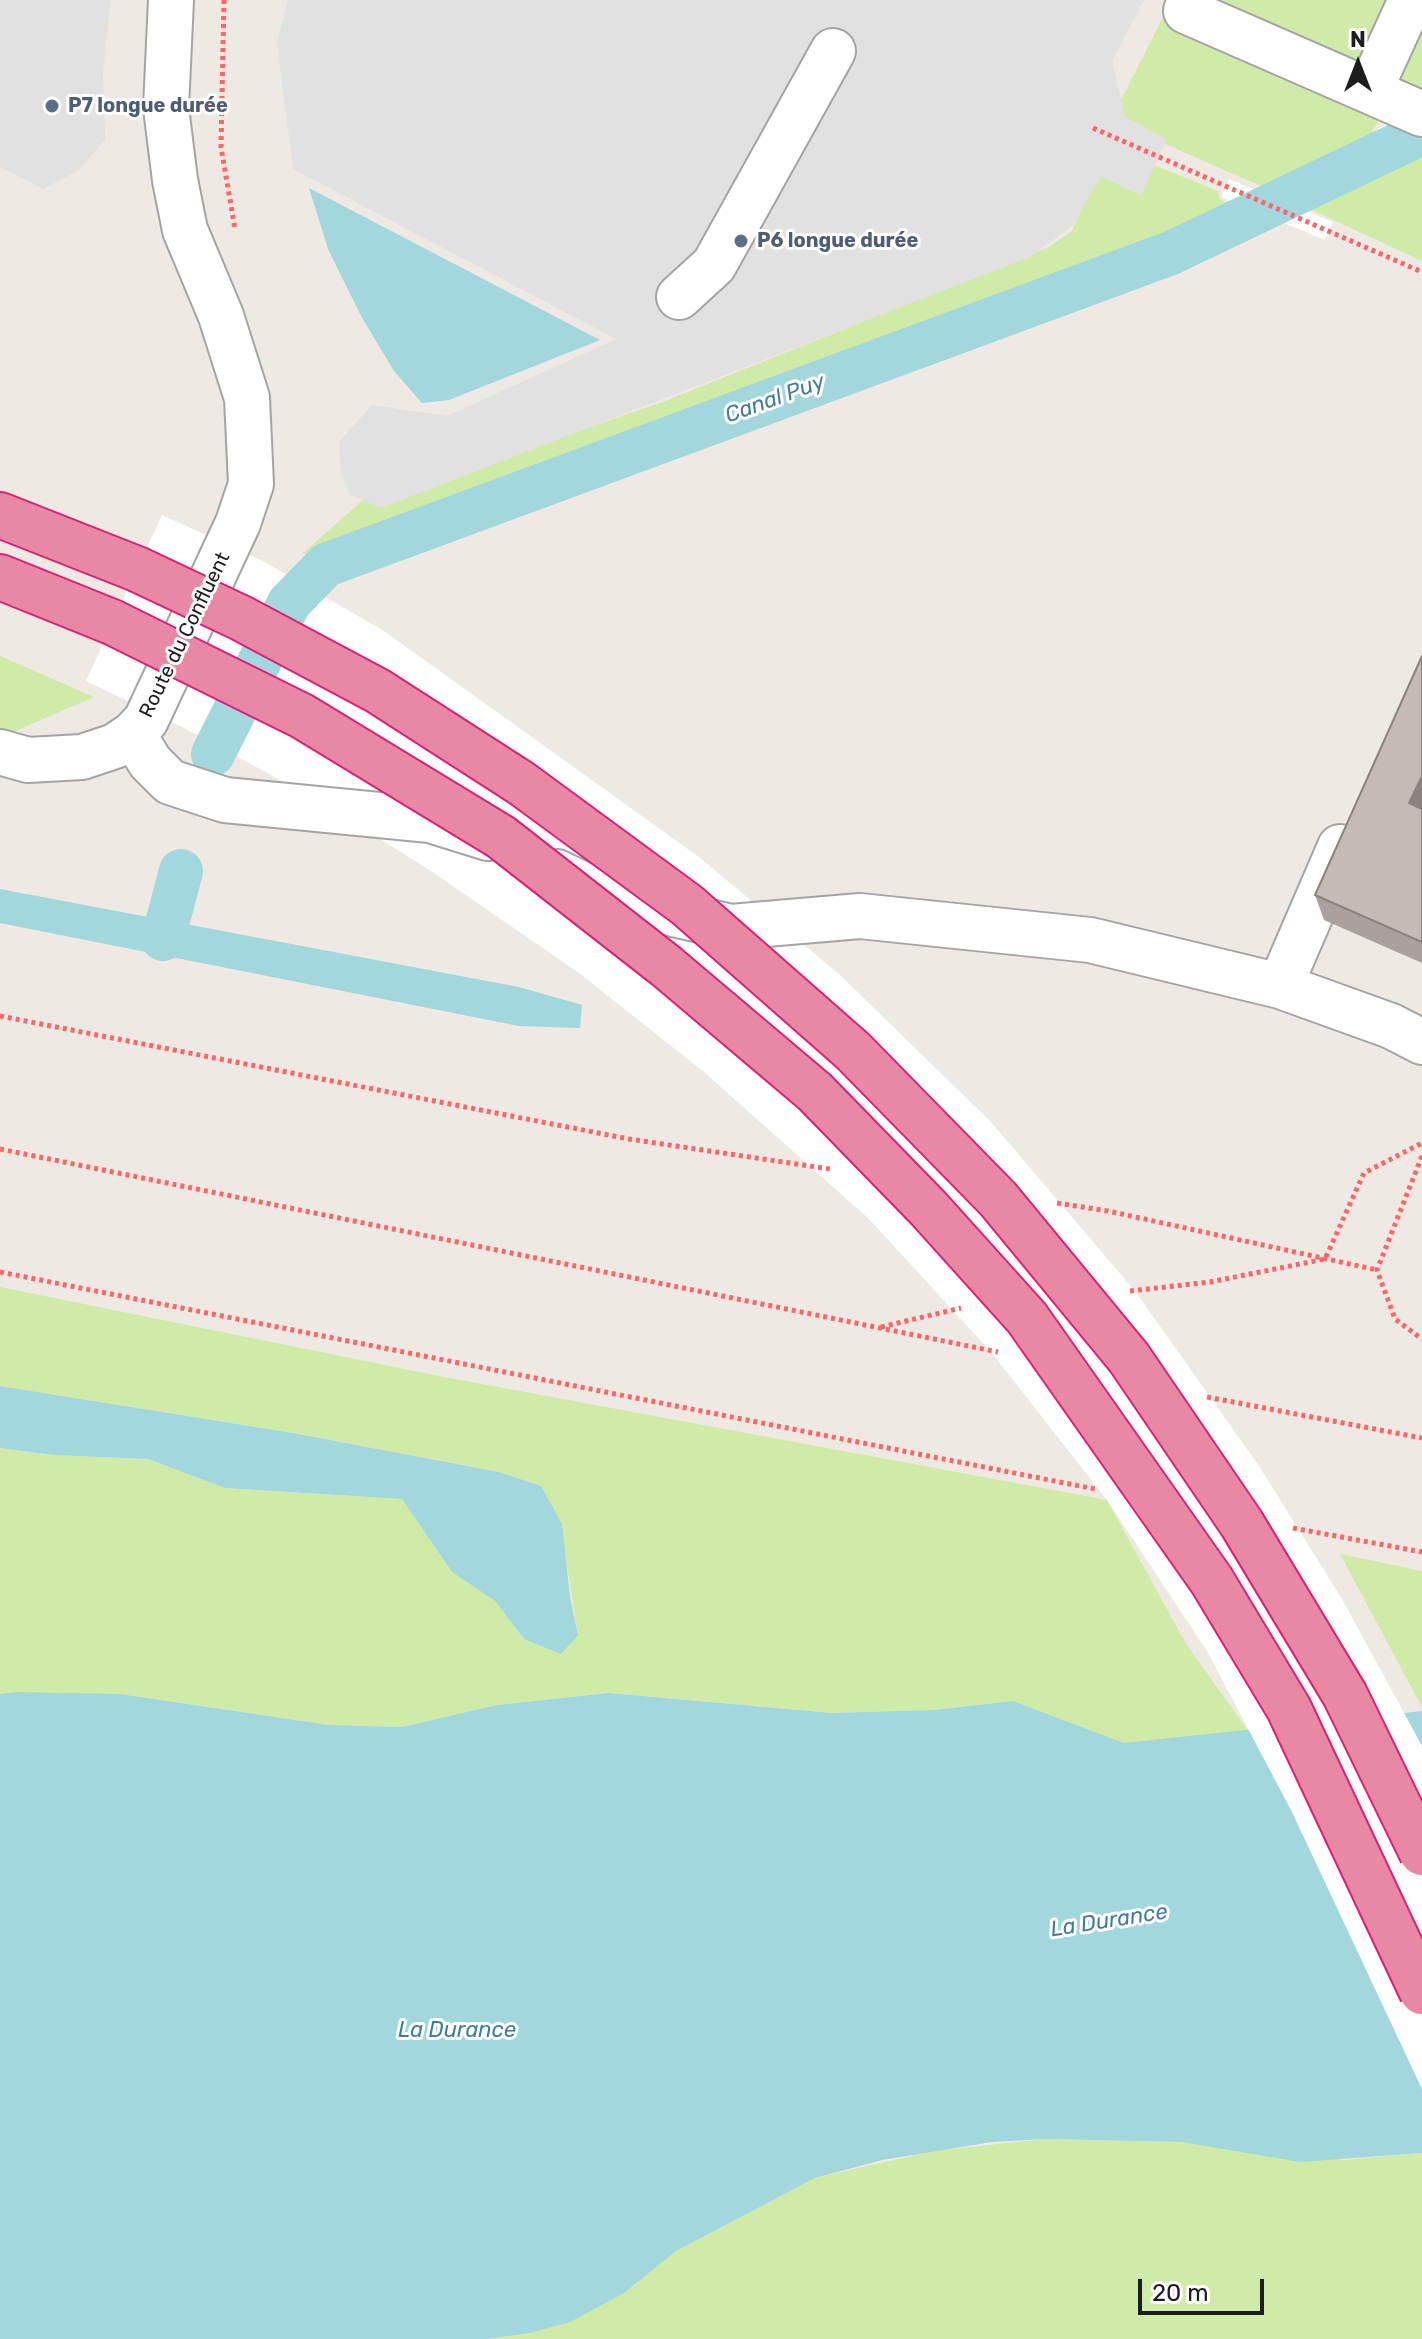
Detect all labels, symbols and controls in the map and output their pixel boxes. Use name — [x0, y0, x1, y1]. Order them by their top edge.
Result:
north arrow — [1318, 24, 1398, 104]
text: N — [1350, 26, 1366, 53]
place label: P7 longue durée — [68, 94, 228, 118]
marker: P7 longue durée — [43, 97, 61, 115]
place label: P6 longue durée — [757, 229, 918, 253]
marker: P6 longue durée — [732, 232, 750, 250]
water label: Canal Puy — [722, 369, 828, 429]
street label: Route du Confluent — [135, 548, 235, 722]
water label: La Durance — [1049, 1899, 1169, 1943]
water label: La Durance — [398, 2018, 516, 2044]
scale bar — [1142, 2263, 1268, 2313]
text: 20 m — [1152, 2279, 1209, 2307]

